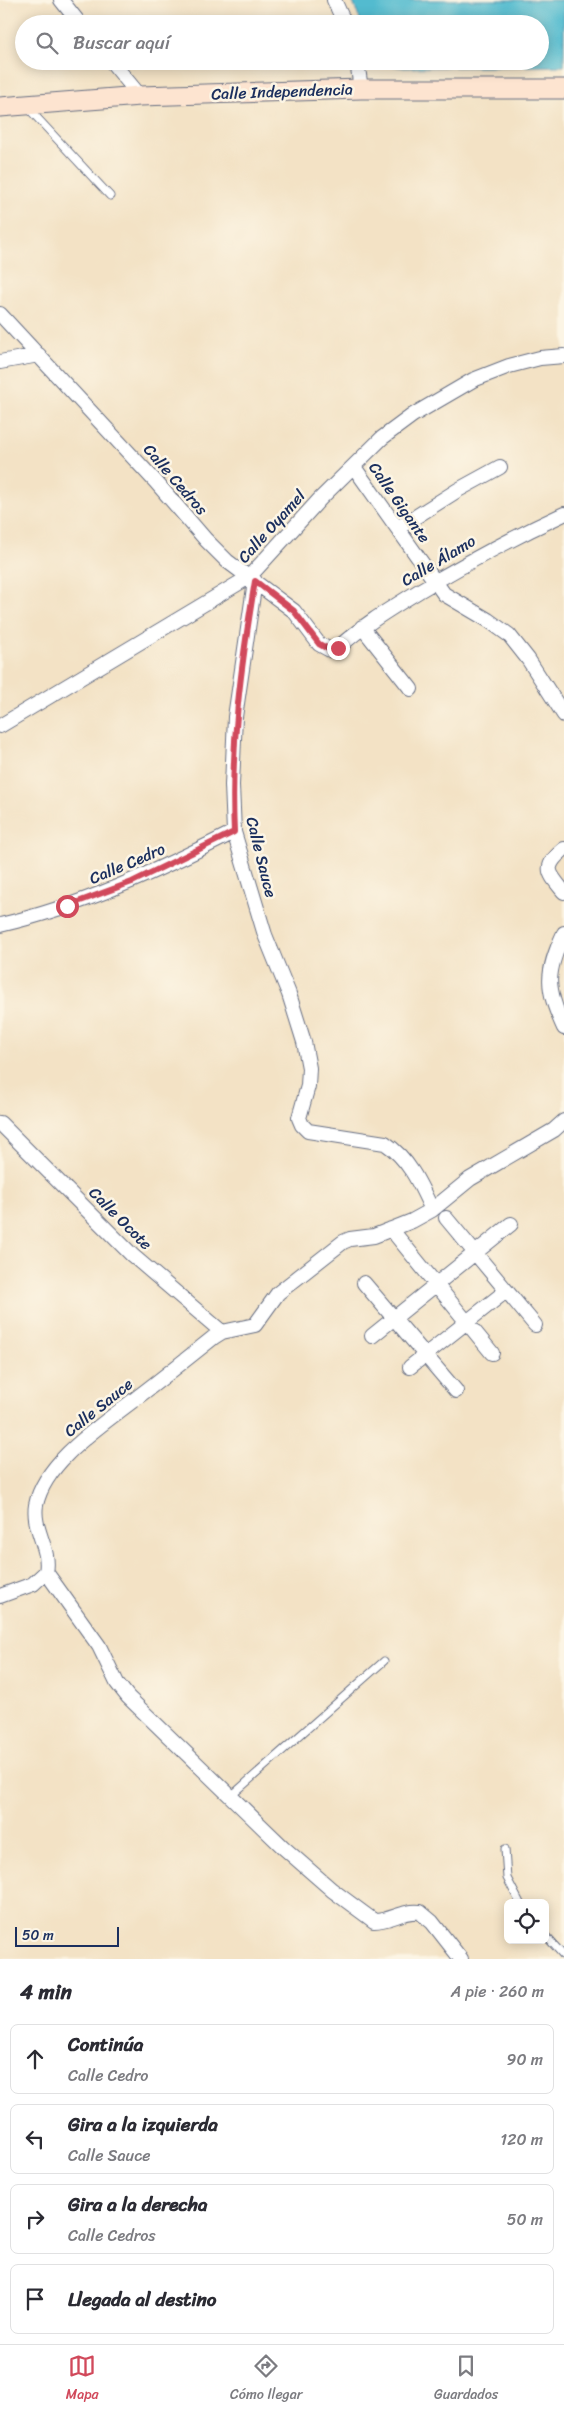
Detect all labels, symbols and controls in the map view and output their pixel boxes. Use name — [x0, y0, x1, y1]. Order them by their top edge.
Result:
search box — [15, 15, 549, 70]
text: Buscar aquí — [73, 26, 170, 59]
icon: search — [33, 29, 61, 57]
street label: Calle Independencia — [211, 75, 353, 108]
street label: Calle Cedros — [136, 437, 216, 522]
street label: Calle Gigante — [361, 456, 438, 549]
street label: Calle Oyamel — [230, 482, 313, 570]
street label: Calle Álamo — [395, 527, 481, 594]
route end — [327, 637, 350, 660]
street label: Calle Sauce — [237, 814, 286, 901]
street label: Calle Cedro — [85, 834, 170, 893]
route start — [56, 895, 79, 918]
street label: Calle Ocote — [82, 1179, 160, 1257]
street label: Calle Sauce — [57, 1370, 139, 1445]
map controls — [504, 1899, 549, 1944]
button: locate — [504, 1899, 549, 1944]
text: 50 m — [22, 1923, 54, 1948]
scale bar — [15, 1924, 119, 1947]
text: 4 min — [20, 1973, 72, 2011]
text: A pie · 260 m — [451, 1977, 544, 2006]
text: Continúa — [68, 2028, 143, 2061]
icon: ahead — [21, 2045, 49, 2073]
text: 90 m — [507, 2045, 543, 2074]
text: Calle Cedro — [68, 2061, 148, 2090]
text: Gira a la izquierda — [68, 2108, 218, 2141]
icon: left — [21, 2125, 49, 2153]
text: 120 m — [500, 2125, 543, 2154]
text: Calle Sauce — [68, 2141, 150, 2170]
text: Gira a la derecha — [68, 2188, 207, 2221]
icon: right — [21, 2205, 49, 2233]
text: 50 m — [507, 2205, 543, 2234]
text: Calle Cedros — [68, 2221, 156, 2250]
text: Llegada al destino — [68, 2283, 217, 2316]
icon: arrive — [21, 2285, 49, 2313]
tab: Mapa — [66, 2352, 99, 2407]
tab: Cómo llegar — [230, 2352, 302, 2407]
tab: Guardados — [434, 2352, 498, 2407]

